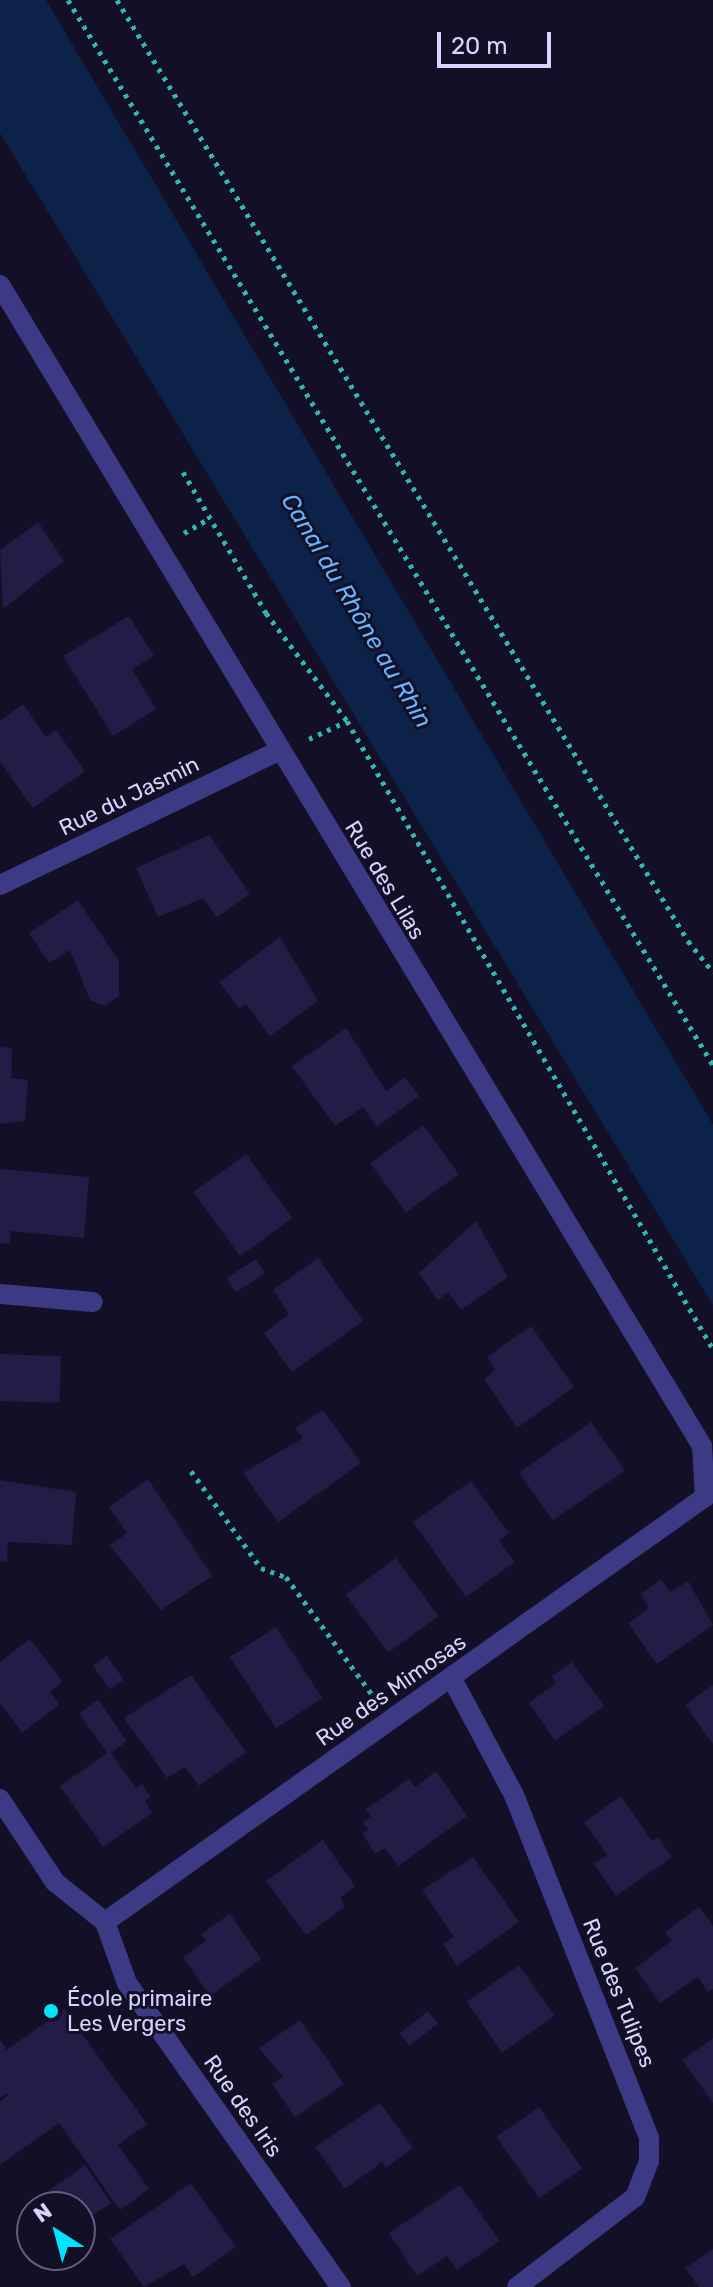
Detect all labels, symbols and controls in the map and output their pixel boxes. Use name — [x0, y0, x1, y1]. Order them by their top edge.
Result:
scale bar — [441, 16, 555, 66]
text: 20 m — [451, 32, 508, 60]
water label: Canal du Rhône au Rhin — [275, 489, 437, 733]
street label: Rue du Jasmin — [55, 751, 203, 841]
street label: Rue des Lilas — [339, 816, 431, 944]
street label: Rue des Mimosas — [311, 1628, 471, 1752]
street label: Rue des Tulipes — [577, 1914, 661, 2072]
place label: École primaire Les Vergers — [67, 1985, 212, 2036]
marker: École primaire Les Vergers — [42, 2002, 60, 2020]
street label: Rue des Iris — [198, 2050, 288, 2162]
north arrow — [16, 2191, 96, 2271]
text: N — [28, 2197, 57, 2228]

